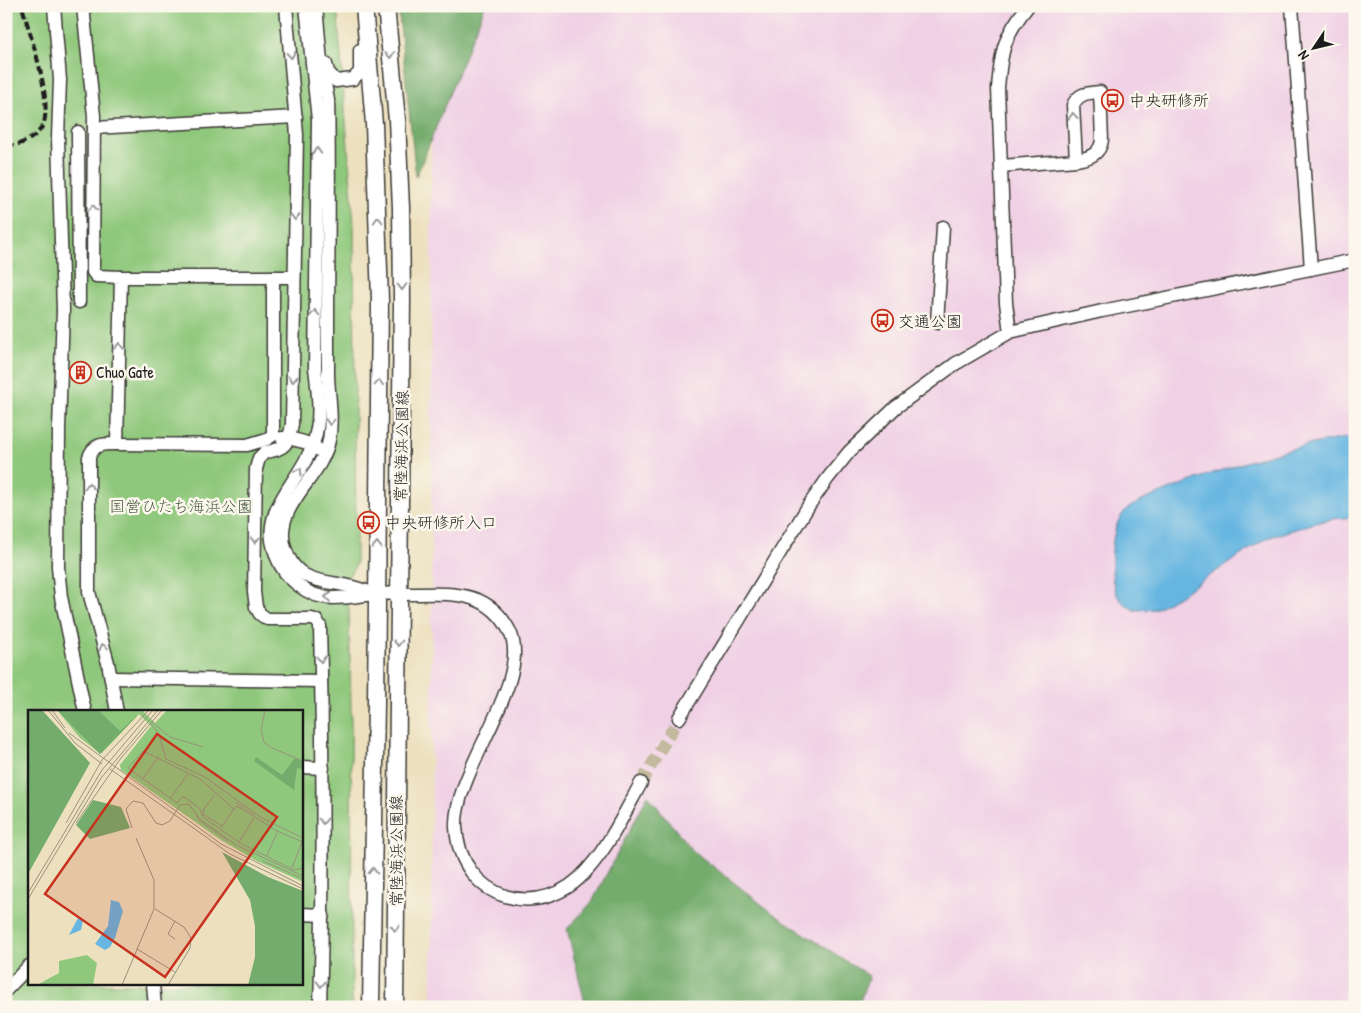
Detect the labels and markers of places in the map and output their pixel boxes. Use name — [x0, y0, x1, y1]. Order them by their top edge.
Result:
bus stop icon: 中央研修所 — [1101, 88, 1125, 112]
place label: 中央研修所 — [1129, 89, 1209, 111]
bus stop icon: 交通公園 — [870, 309, 894, 333]
place label: 交通公園 — [898, 310, 962, 332]
building icon: Chuo Gate — [68, 360, 92, 384]
place label: Chuo Gate — [96, 361, 154, 383]
bus stop icon: 中央研修所入口 — [357, 510, 381, 534]
place label: 中央研修所入口 — [385, 511, 497, 533]

